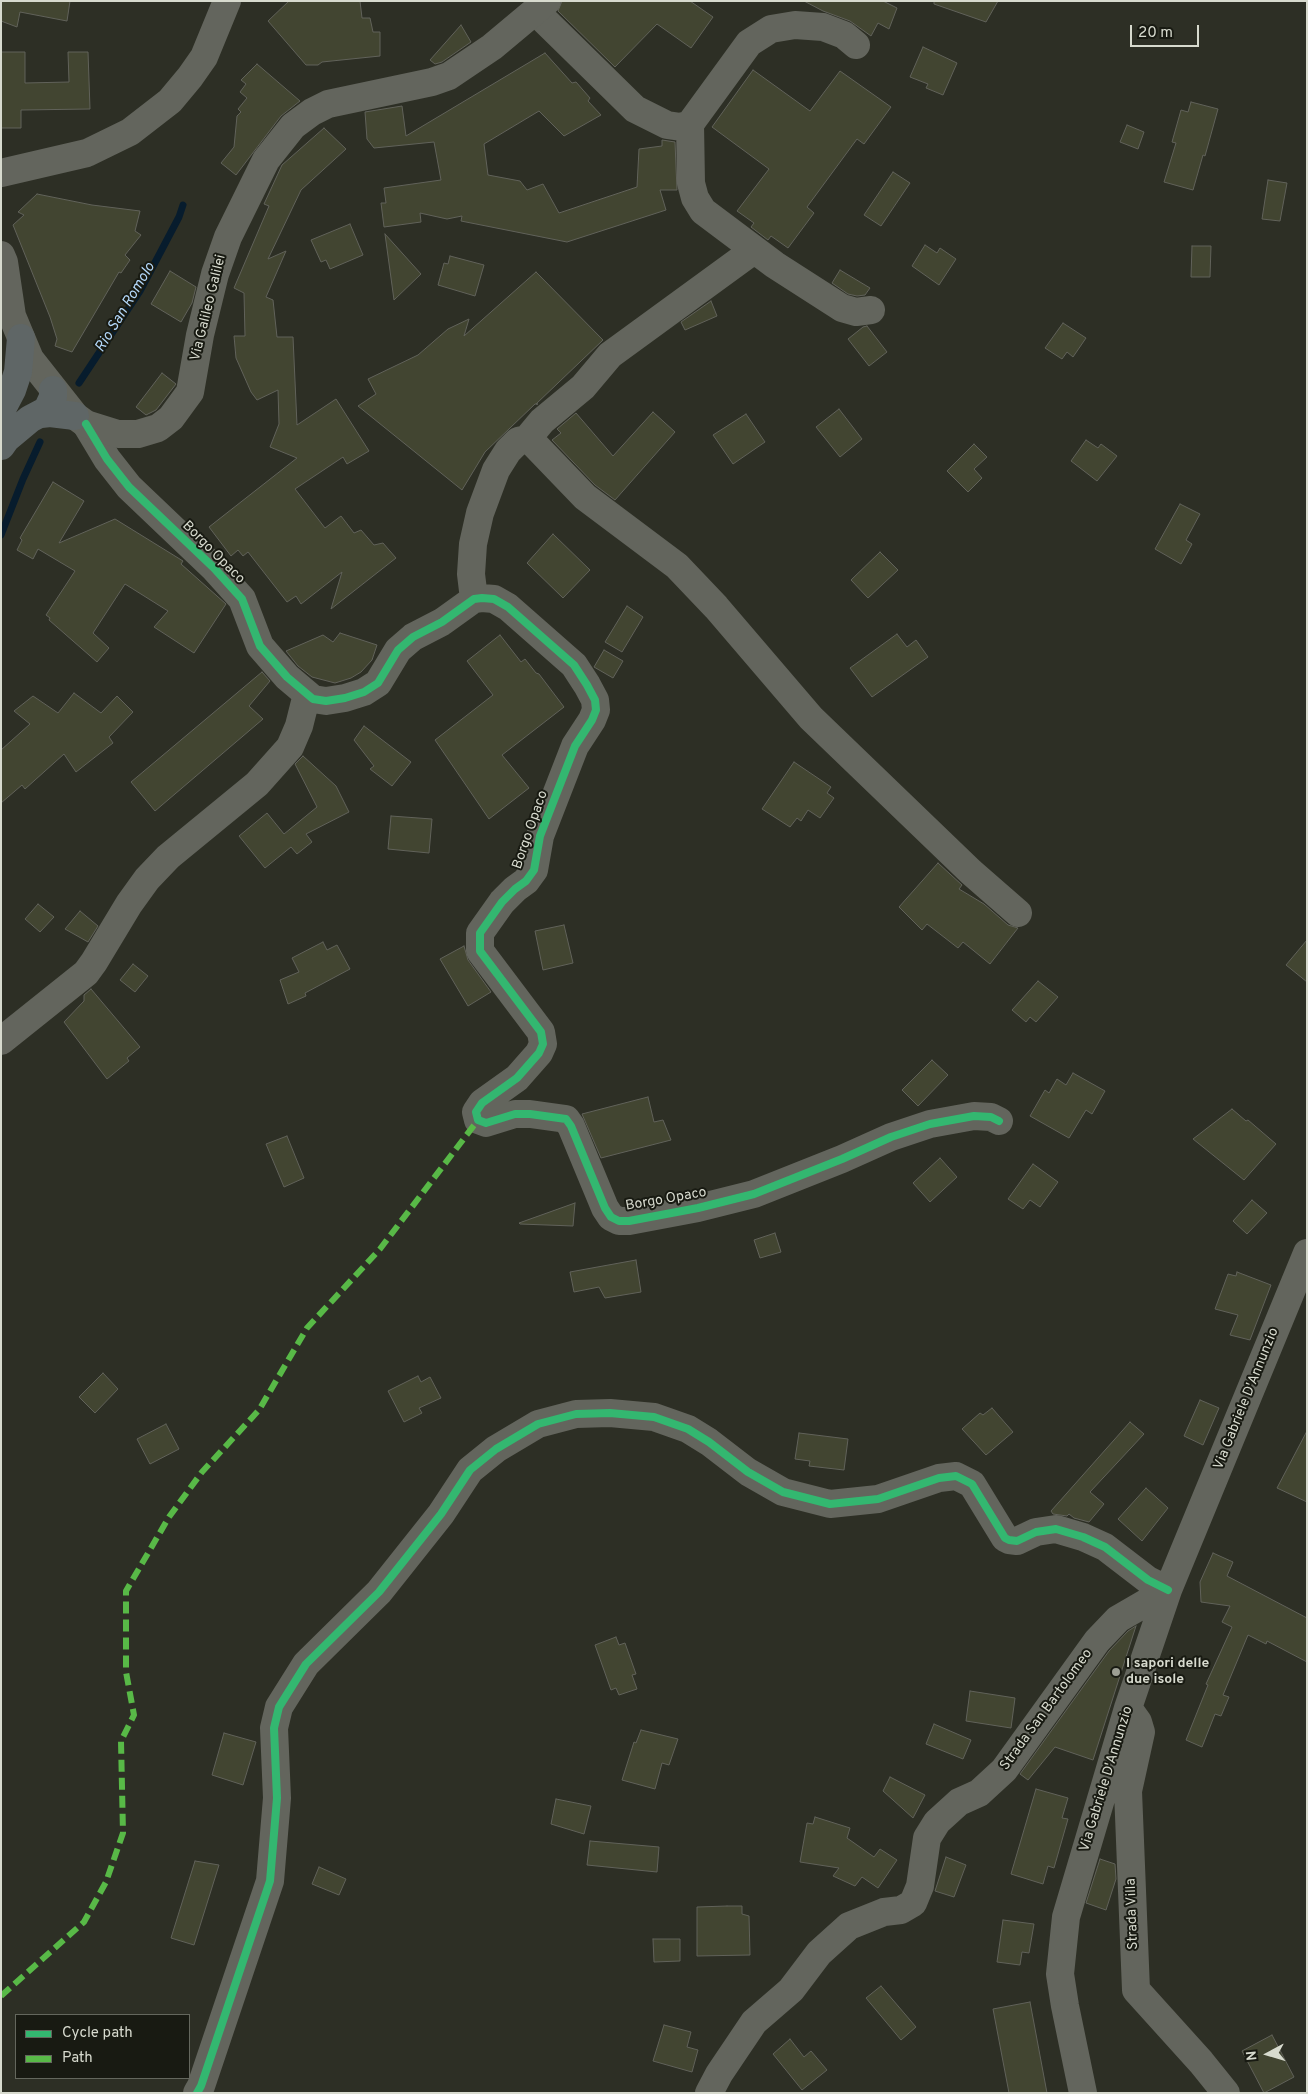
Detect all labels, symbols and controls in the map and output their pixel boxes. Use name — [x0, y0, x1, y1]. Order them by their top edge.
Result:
scale bar — [1133, 15, 1202, 47]
text: 20 m — [1138, 24, 1173, 43]
street label: Via Galileo Galilei — [188, 253, 230, 363]
water label: Rio San Romolo — [92, 260, 160, 356]
street label: Borgo Opaco — [178, 518, 248, 588]
street label: Borgo Opaco — [510, 789, 552, 871]
street label: Borgo Opaco — [624, 1185, 708, 1215]
street label: Via Gabriele D'Annunzio — [1211, 1326, 1283, 1472]
street label: Strada San Bartolomeo — [997, 1646, 1097, 1774]
place label: I sapori delle due isole — [1126, 1656, 1209, 1688]
marker: I sapori delle due isole — [1110, 1666, 1122, 1678]
street label: Via Gabriele D'Annunzio — [1077, 1704, 1137, 1854]
street label: Strada Villa — [1123, 1878, 1143, 1950]
legend — [15, 2014, 190, 2079]
text: Cycle path — [62, 2024, 133, 2043]
north arrow — [1243, 2029, 1293, 2079]
text: Path — [62, 2049, 93, 2068]
text: N — [1244, 2050, 1262, 2062]

